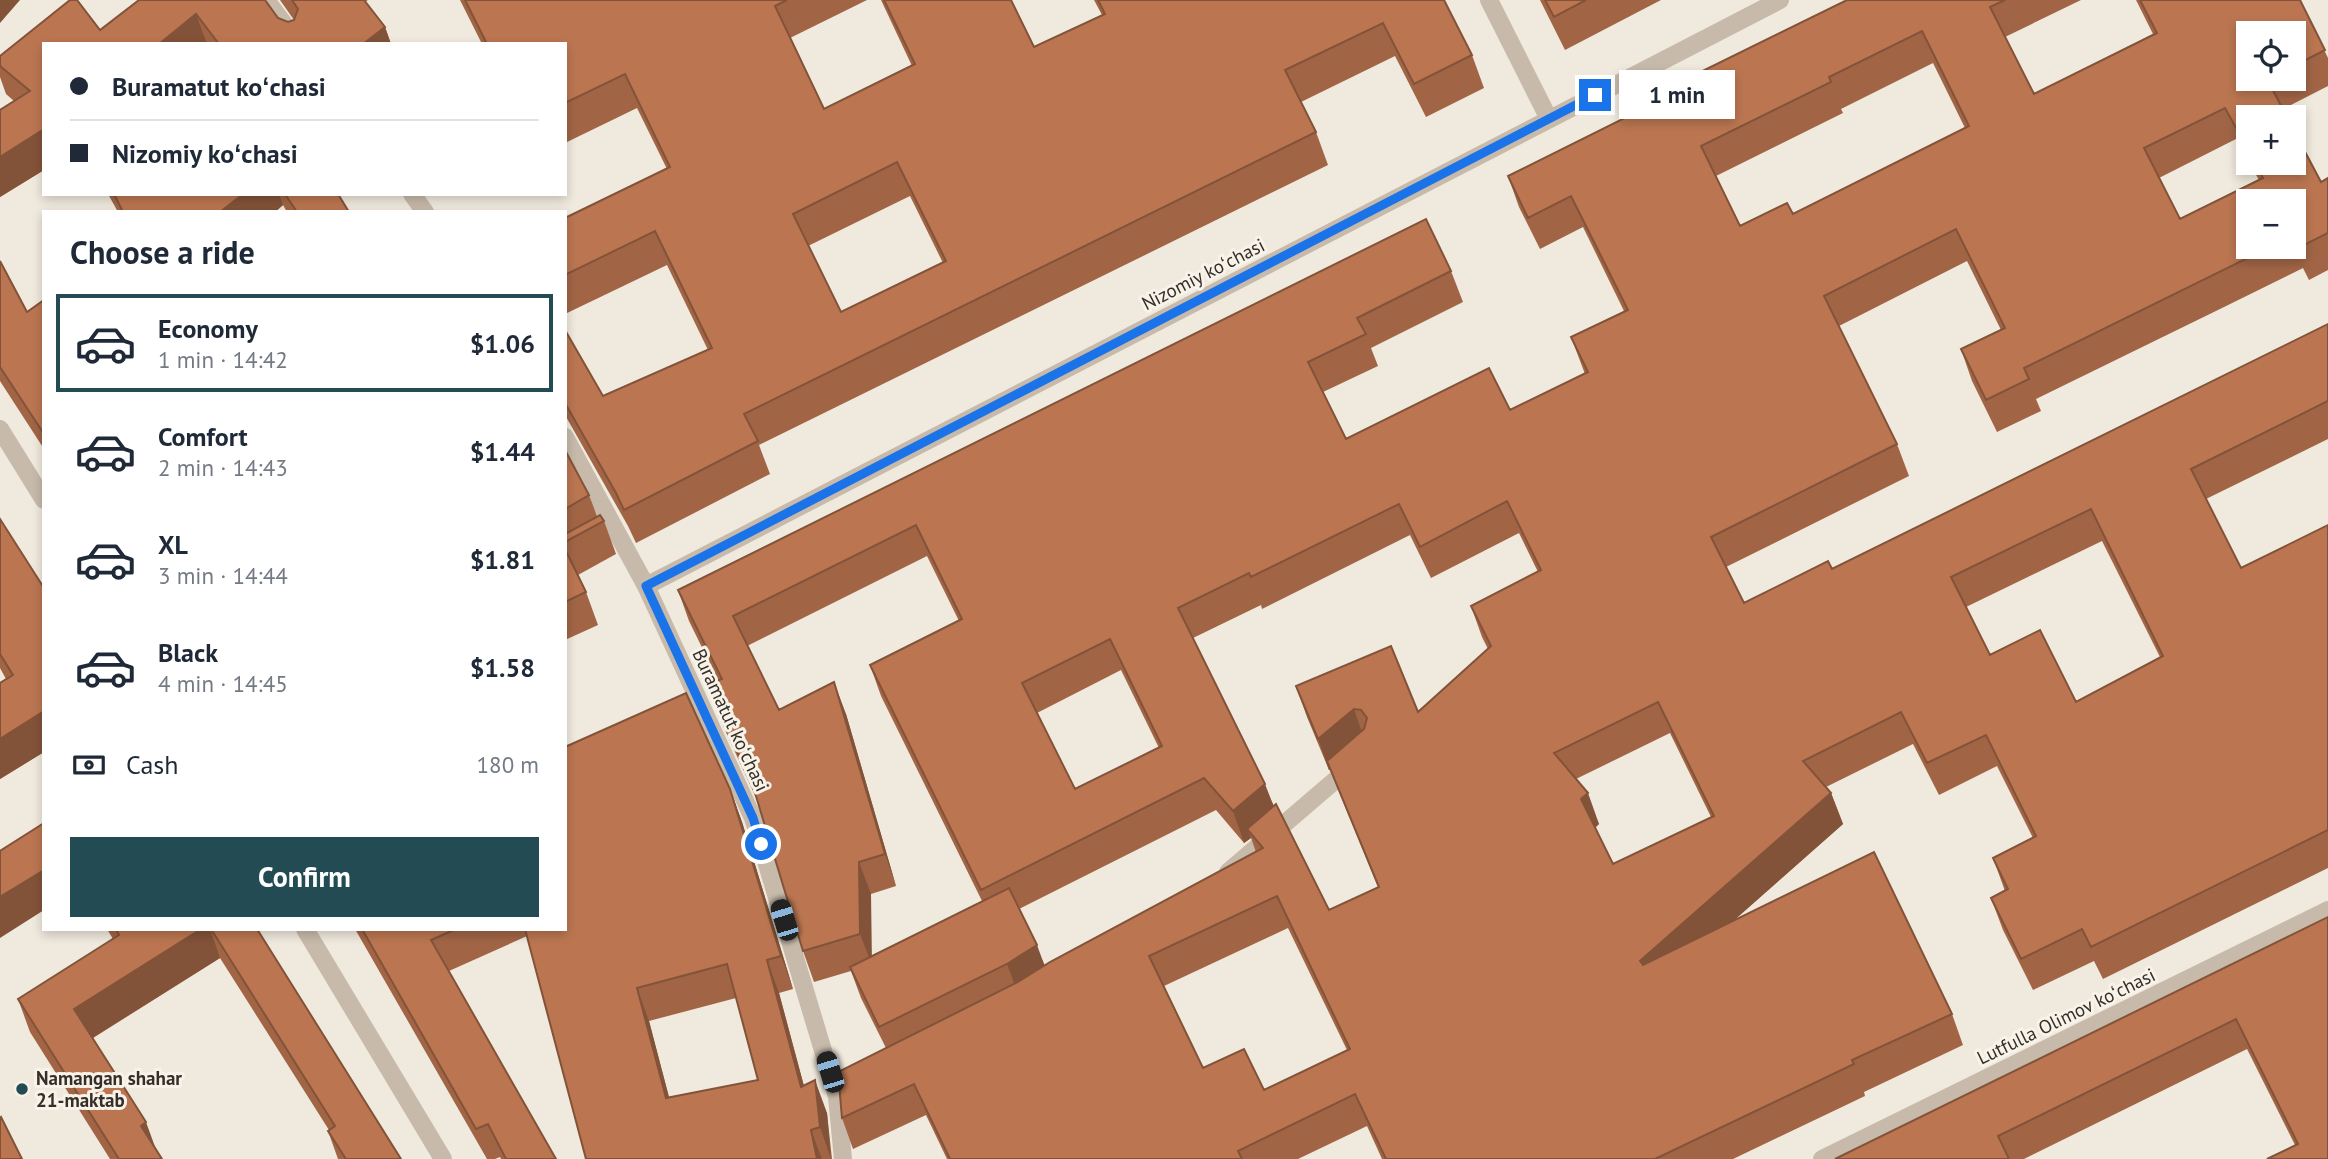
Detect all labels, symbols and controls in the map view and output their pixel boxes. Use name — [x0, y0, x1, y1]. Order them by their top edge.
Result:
map controls — [2236, 21, 2306, 259]
button: locate — [2236, 21, 2306, 91]
text: Buramatut koʻchasi — [112, 70, 326, 103]
callout: 1 min — [1620, 70, 1735, 119]
route end — [1579, 79, 1611, 111]
text: 1 min — [1649, 80, 1705, 109]
button: + — [2236, 105, 2306, 175]
text: Nizomiy koʻchasi — [112, 137, 298, 170]
button: − — [2236, 189, 2306, 259]
text: Choose a ride — [70, 231, 255, 273]
street label: Nizomiy koʻchasi — [1138, 233, 1268, 315]
icon: car — [74, 312, 137, 375]
text: Economy — [158, 312, 258, 345]
text: $1.06 — [470, 327, 535, 360]
text: 1 min · 14:42 — [158, 345, 288, 374]
icon: car — [74, 420, 137, 483]
text: Comfort — [158, 420, 248, 453]
text: $1.44 — [470, 435, 535, 468]
text: 2 min · 14:43 — [158, 453, 288, 482]
icon: car — [74, 528, 137, 591]
text: XL — [158, 528, 188, 561]
text: $1.81 — [470, 543, 535, 576]
text: 3 min · 14:44 — [158, 561, 288, 590]
icon: car — [74, 636, 137, 699]
text: Black — [158, 636, 218, 669]
street label: Buramatut koʻchasi — [687, 645, 775, 795]
text: $1.58 — [470, 651, 535, 684]
text: 4 min · 14:45 — [158, 669, 288, 698]
icon: cash — [70, 746, 108, 784]
text: Cash — [126, 748, 178, 781]
text: 180 m — [477, 750, 539, 779]
route start — [745, 828, 777, 860]
button: Confirm — [70, 837, 539, 917]
car — [768, 897, 801, 943]
street label: Lutfulla Olimov koʻchasi — [1973, 962, 2159, 1070]
car — [814, 1049, 847, 1095]
place label: Namangan shahar 21-maktab — [36, 1066, 182, 1112]
marker: Namangan shahar 21-maktab — [14, 1081, 30, 1097]

